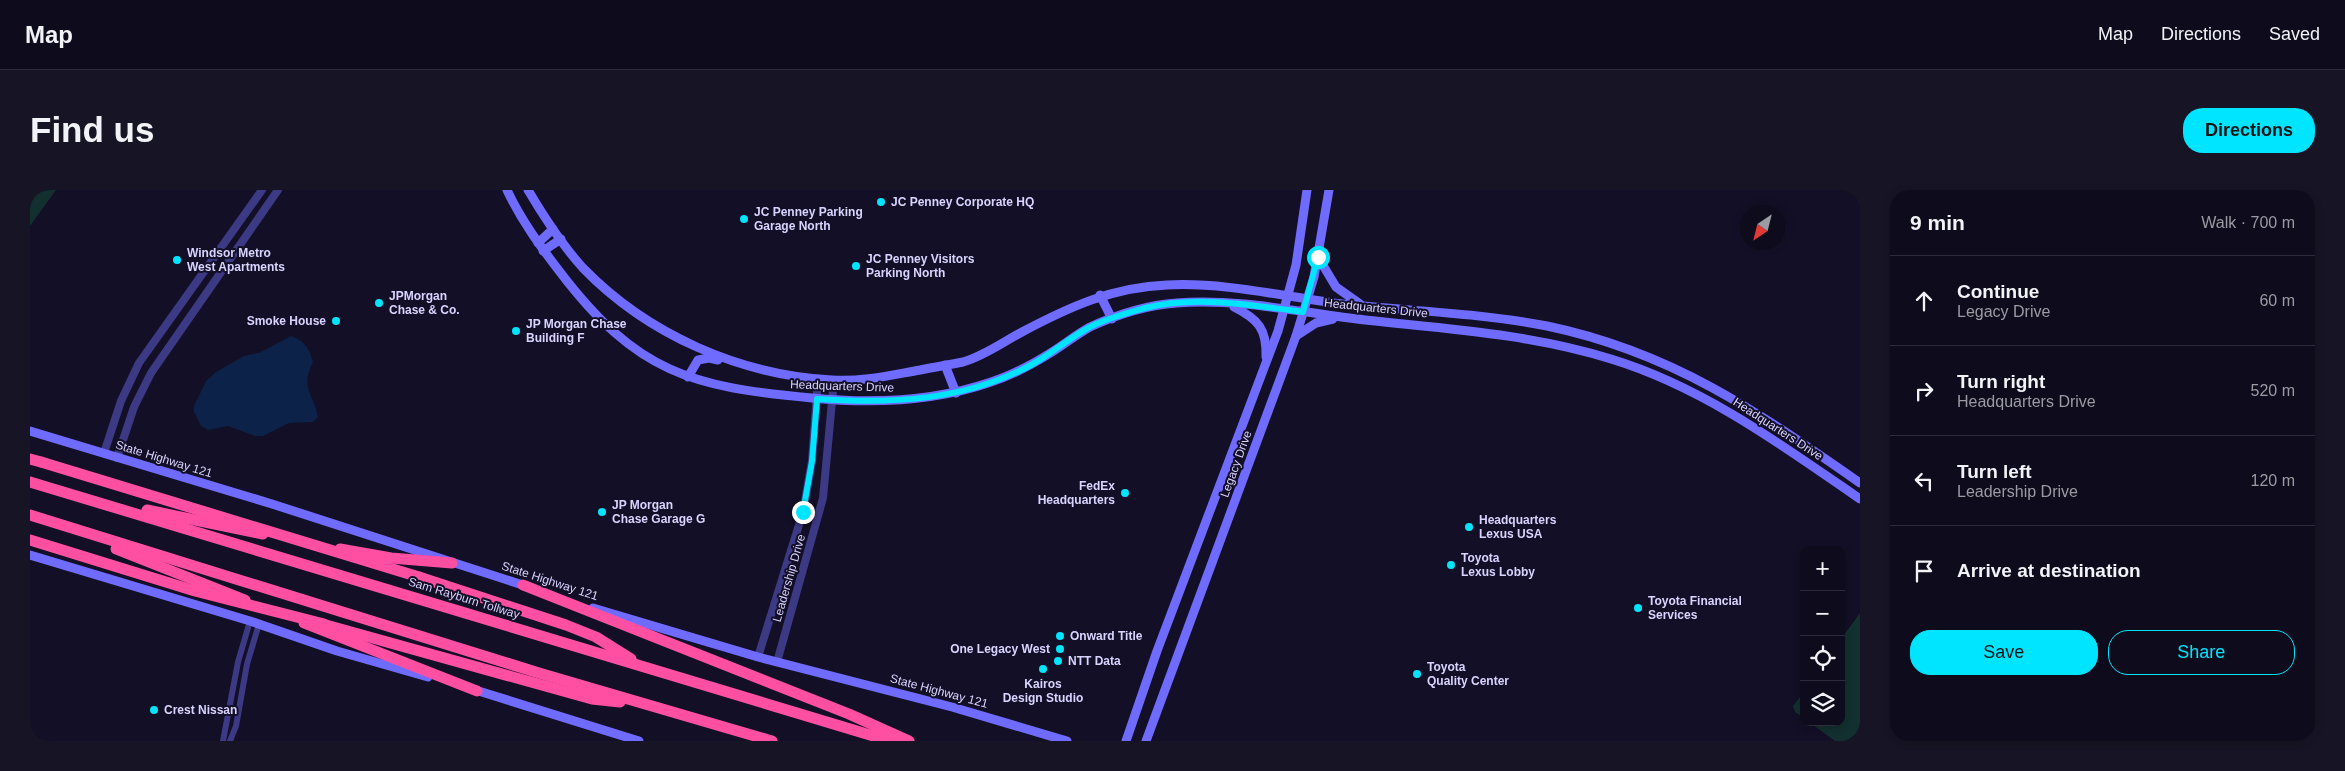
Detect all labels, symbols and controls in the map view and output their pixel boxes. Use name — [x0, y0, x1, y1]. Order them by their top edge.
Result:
text: Map — [25, 21, 73, 48]
text: Map — [2098, 24, 2133, 44]
text: Directions — [2161, 24, 2241, 44]
text: Saved — [2269, 24, 2320, 44]
button: Directions — [2183, 108, 2315, 153]
text: Find us — [30, 110, 154, 149]
place label: JC Penney Corporate HQ — [891, 195, 1034, 209]
marker: JC Penney Corporate HQ — [875, 196, 887, 208]
place label: JC Penney Parking Garage North — [754, 205, 863, 233]
north arrow — [1740, 205, 1785, 250]
text: 9 min — [1910, 211, 1965, 234]
marker: JC Penney Parking Garage North — [738, 213, 750, 225]
text: Walk · 700 m — [2201, 214, 2295, 231]
place label: Windsor Metro West Apartments — [187, 246, 285, 274]
route start — [1307, 246, 1330, 269]
place label: JC Penney Visitors Parking North — [866, 252, 975, 280]
marker: Windsor Metro West Apartments — [171, 254, 183, 266]
marker: JC Penney Visitors Parking North — [850, 260, 862, 272]
text: Continue — [1957, 281, 2039, 302]
icon: ahead — [1910, 287, 1938, 315]
place label: JPMorgan Chase & Co. — [389, 289, 460, 317]
text: 60 m — [2259, 292, 2295, 309]
street label: Headquarters Drive — [1324, 296, 1429, 320]
marker: JPMorgan Chase & Co. — [373, 297, 385, 309]
text: Legacy Drive — [1957, 303, 2050, 320]
place label: Smoke House — [247, 314, 326, 328]
marker: Smoke House — [330, 315, 342, 327]
place label: JP Morgan Chase Building F — [526, 317, 627, 345]
marker: JP Morgan Chase Building F — [510, 325, 522, 337]
text: Turn right — [1957, 371, 2045, 392]
street label: Headquarters Drive — [790, 377, 895, 395]
icon: right — [1910, 377, 1938, 405]
text: 520 m — [2251, 382, 2295, 399]
text: Headquarters Drive — [1957, 393, 2096, 410]
street label: Headquarters Drive — [1731, 395, 1826, 463]
street label: Legacy Drive — [1217, 428, 1255, 499]
street label: State Highway 121 — [114, 438, 215, 481]
text: Turn left — [1957, 461, 2032, 482]
icon: left — [1910, 467, 1938, 495]
text: 120 m — [2251, 472, 2295, 489]
place label: FedEx Headquarters — [1038, 479, 1115, 507]
text: Leadership Drive — [1957, 483, 2078, 500]
marker: FedEx Headquarters — [1119, 487, 1131, 499]
place label: JP Morgan Chase Garage G — [612, 498, 705, 526]
route end — [792, 501, 815, 524]
marker: JP Morgan Chase Garage G — [596, 506, 608, 518]
place label: Headquarters Lexus USA — [1479, 513, 1557, 541]
marker: Headquarters Lexus USA — [1463, 521, 1475, 533]
street label: Leadership Drive — [770, 532, 808, 624]
map controls — [1800, 546, 1845, 726]
button: + — [1800, 546, 1845, 591]
place label: Toyota Lexus Lobby — [1461, 551, 1535, 579]
icon: arrive — [1910, 557, 1938, 585]
street label: State Highway 121 — [500, 559, 600, 603]
marker: Toyota Lexus Lobby — [1445, 559, 1457, 571]
text: Arrive at destination — [1957, 560, 2141, 581]
street label: Sam Rayburn Tollway — [407, 574, 521, 622]
button: − — [1800, 591, 1845, 636]
place label: Toyota Financial Services — [1648, 594, 1742, 622]
marker: Toyota Financial Services — [1632, 602, 1644, 614]
place label: Onward Title — [1070, 629, 1143, 643]
marker: Onward Title — [1054, 630, 1066, 642]
button: Save — [1910, 630, 2098, 675]
button: Share — [2108, 630, 2295, 675]
button: locate — [1800, 636, 1845, 681]
place label: One Legacy West — [950, 642, 1050, 656]
marker: One Legacy West — [1054, 643, 1066, 655]
place label: NTT Data — [1068, 654, 1121, 668]
marker: NTT Data — [1052, 655, 1064, 667]
place label: Toyota Quality Center — [1427, 660, 1509, 688]
marker: Kairos Design Studio — [1037, 663, 1049, 675]
marker: Toyota Quality Center — [1411, 668, 1423, 680]
street label: State Highway 121 — [889, 671, 990, 711]
place label: Kairos Design Studio — [1003, 677, 1083, 705]
button: layers — [1800, 681, 1845, 726]
place label: Crest Nissan — [164, 703, 237, 717]
marker: Crest Nissan — [148, 704, 160, 716]

